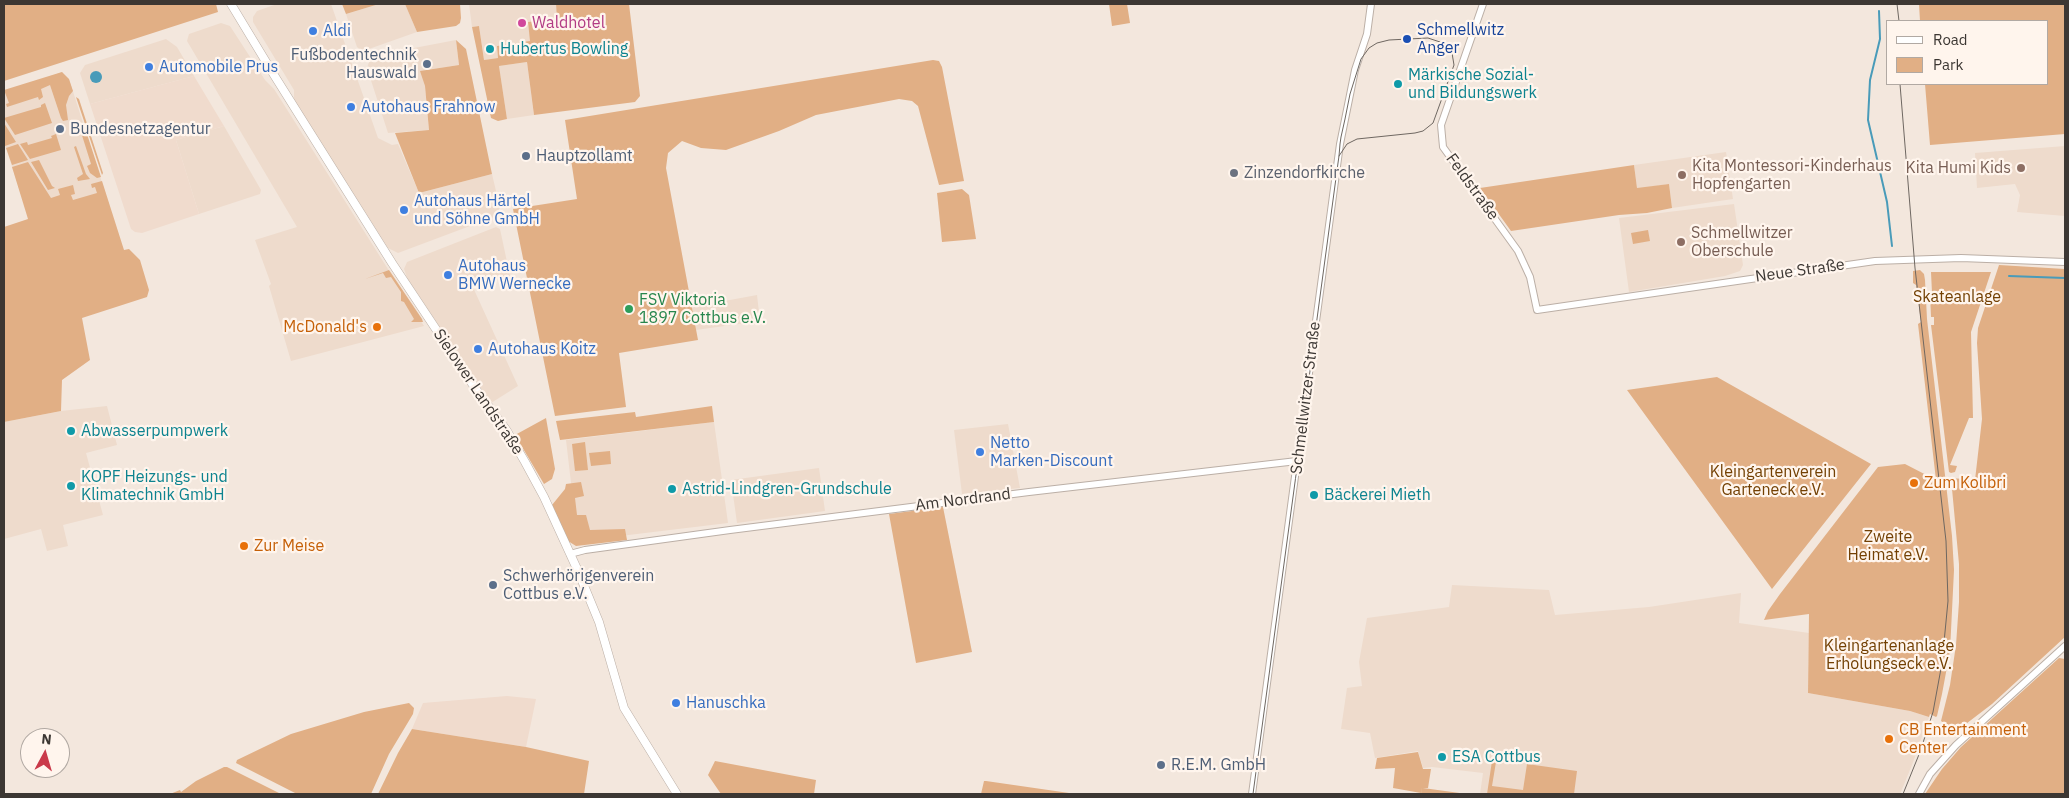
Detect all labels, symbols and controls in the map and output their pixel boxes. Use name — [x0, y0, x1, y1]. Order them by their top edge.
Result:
place label: Waldhotel — [532, 13, 605, 33]
marker: Waldhotel — [516, 17, 528, 29]
place label: Schmellwitz Anger — [1417, 20, 1504, 58]
legend — [1886, 20, 2049, 85]
place label: Aldi — [323, 21, 351, 41]
marker: Aldi — [307, 25, 319, 37]
text: Road — [1933, 30, 1968, 49]
marker: Schmellwitz Anger — [1401, 33, 1413, 45]
place label: Hubertus Bowling — [500, 39, 628, 59]
marker: Hubertus Bowling — [484, 43, 496, 55]
place label: Fußbodentechnik Hauswald — [291, 45, 417, 83]
text: Park — [1933, 55, 1963, 74]
place label: Automobile Prus — [159, 57, 278, 77]
marker: Fußbodentechnik Hauswald — [421, 58, 433, 70]
marker: Automobile Prus — [143, 61, 155, 73]
place label: Märkische Sozial- und Bildungswerk — [1408, 65, 1537, 103]
marker: Märkische Sozial- und Bildungswerk — [1392, 78, 1404, 90]
place label: Autohaus Frahnow — [361, 97, 495, 117]
marker: Autohaus Frahnow — [345, 101, 357, 113]
place label: Bundesnetzagentur — [70, 119, 211, 139]
marker: Bundesnetzagentur — [54, 123, 66, 135]
place label: Hauptzollamt — [536, 146, 633, 166]
marker: Hauptzollamt — [520, 150, 532, 162]
street label: Feldstraße — [1441, 150, 1503, 224]
place label: Kita Montessori-Kinderhaus Hopfengarten — [1692, 156, 1892, 194]
place label: Kita Humi Kids — [1906, 158, 2011, 178]
marker: Kita Humi Kids — [2015, 162, 2027, 174]
place label: Zinzendorfkirche — [1244, 163, 1365, 183]
marker: Zinzendorfkirche — [1228, 167, 1240, 179]
marker: Kita Montessori-Kinderhaus Hopfengarten — [1676, 169, 1688, 181]
place label: Autohaus Härtel und Söhne GmbH — [414, 191, 540, 229]
marker: Autohaus Härtel und Söhne GmbH — [398, 204, 410, 216]
place label: Schmellwitzer Oberschule — [1691, 223, 1793, 261]
marker: Schmellwitzer Oberschule — [1675, 236, 1687, 248]
street label: Neue Straße — [1754, 255, 1846, 287]
place label: Autohaus BMW Wernecke — [458, 256, 571, 294]
marker: Autohaus BMW Wernecke — [442, 269, 454, 281]
park label: Skateanlage — [1913, 287, 2001, 307]
place label: FSV Viktoria 1897 Cottbus e.V. — [639, 290, 766, 328]
marker: FSV Viktoria 1897 Cottbus e.V. — [623, 303, 635, 315]
place label: McDonald's — [283, 317, 367, 337]
marker: McDonald's — [371, 321, 383, 333]
street label: Schmellwitzer Straße — [1287, 321, 1325, 475]
street label: Sielower Landstraße — [429, 325, 527, 459]
place label: Autohaus Koitz — [488, 339, 596, 359]
marker: Autohaus Koitz — [472, 343, 484, 355]
place label: Abwasserpumpwerk — [81, 421, 228, 441]
marker: Abwasserpumpwerk — [65, 425, 77, 437]
place label: Netto Marken-Discount — [990, 433, 1113, 471]
marker: Netto Marken-Discount — [974, 446, 986, 458]
park label: Kleingartenverein Garteneck e.V. — [1710, 462, 1836, 500]
place label: KOPF Heizungs- und Klimatechnik GmbH — [81, 467, 228, 505]
place label: Zum Kolibri — [1924, 473, 2006, 493]
marker: Zum Kolibri — [1908, 477, 1920, 489]
place label: Astrid-Lindgren-Grundschule — [682, 479, 892, 499]
marker: KOPF Heizungs- und Klimatechnik GmbH — [65, 480, 77, 492]
marker: Astrid-Lindgren-Grundschule — [666, 483, 678, 495]
street label: Am Nordrand — [914, 485, 1012, 515]
place label: Bäckerei Mieth — [1324, 485, 1431, 505]
marker: Bäckerei Mieth — [1308, 489, 1320, 501]
park label: Zweite Heimat e.V. — [1848, 527, 1928, 565]
place label: Zur Meise — [254, 536, 324, 556]
marker: Zur Meise — [238, 540, 250, 552]
place label: Schwerhörigenverein Cottbus e.V. — [503, 566, 654, 604]
marker: Schwerhörigenverein Cottbus e.V. — [487, 579, 499, 591]
park label: Kleingartenanlage Erholungseck e.V. — [1824, 636, 1954, 674]
place label: Hanuschka — [686, 693, 766, 713]
marker: Hanuschka — [670, 697, 682, 709]
place label: CB Entertainment Center — [1899, 720, 2027, 758]
north arrow — [20, 728, 70, 778]
text: N — [40, 730, 52, 749]
marker: CB Entertainment Center — [1883, 733, 1895, 745]
place label: ESA Cottbus — [1452, 747, 1541, 767]
marker: ESA Cottbus — [1436, 751, 1448, 763]
place label: R.E.M. GmbH — [1171, 755, 1266, 775]
marker: R.E.M. GmbH — [1155, 759, 1167, 771]

